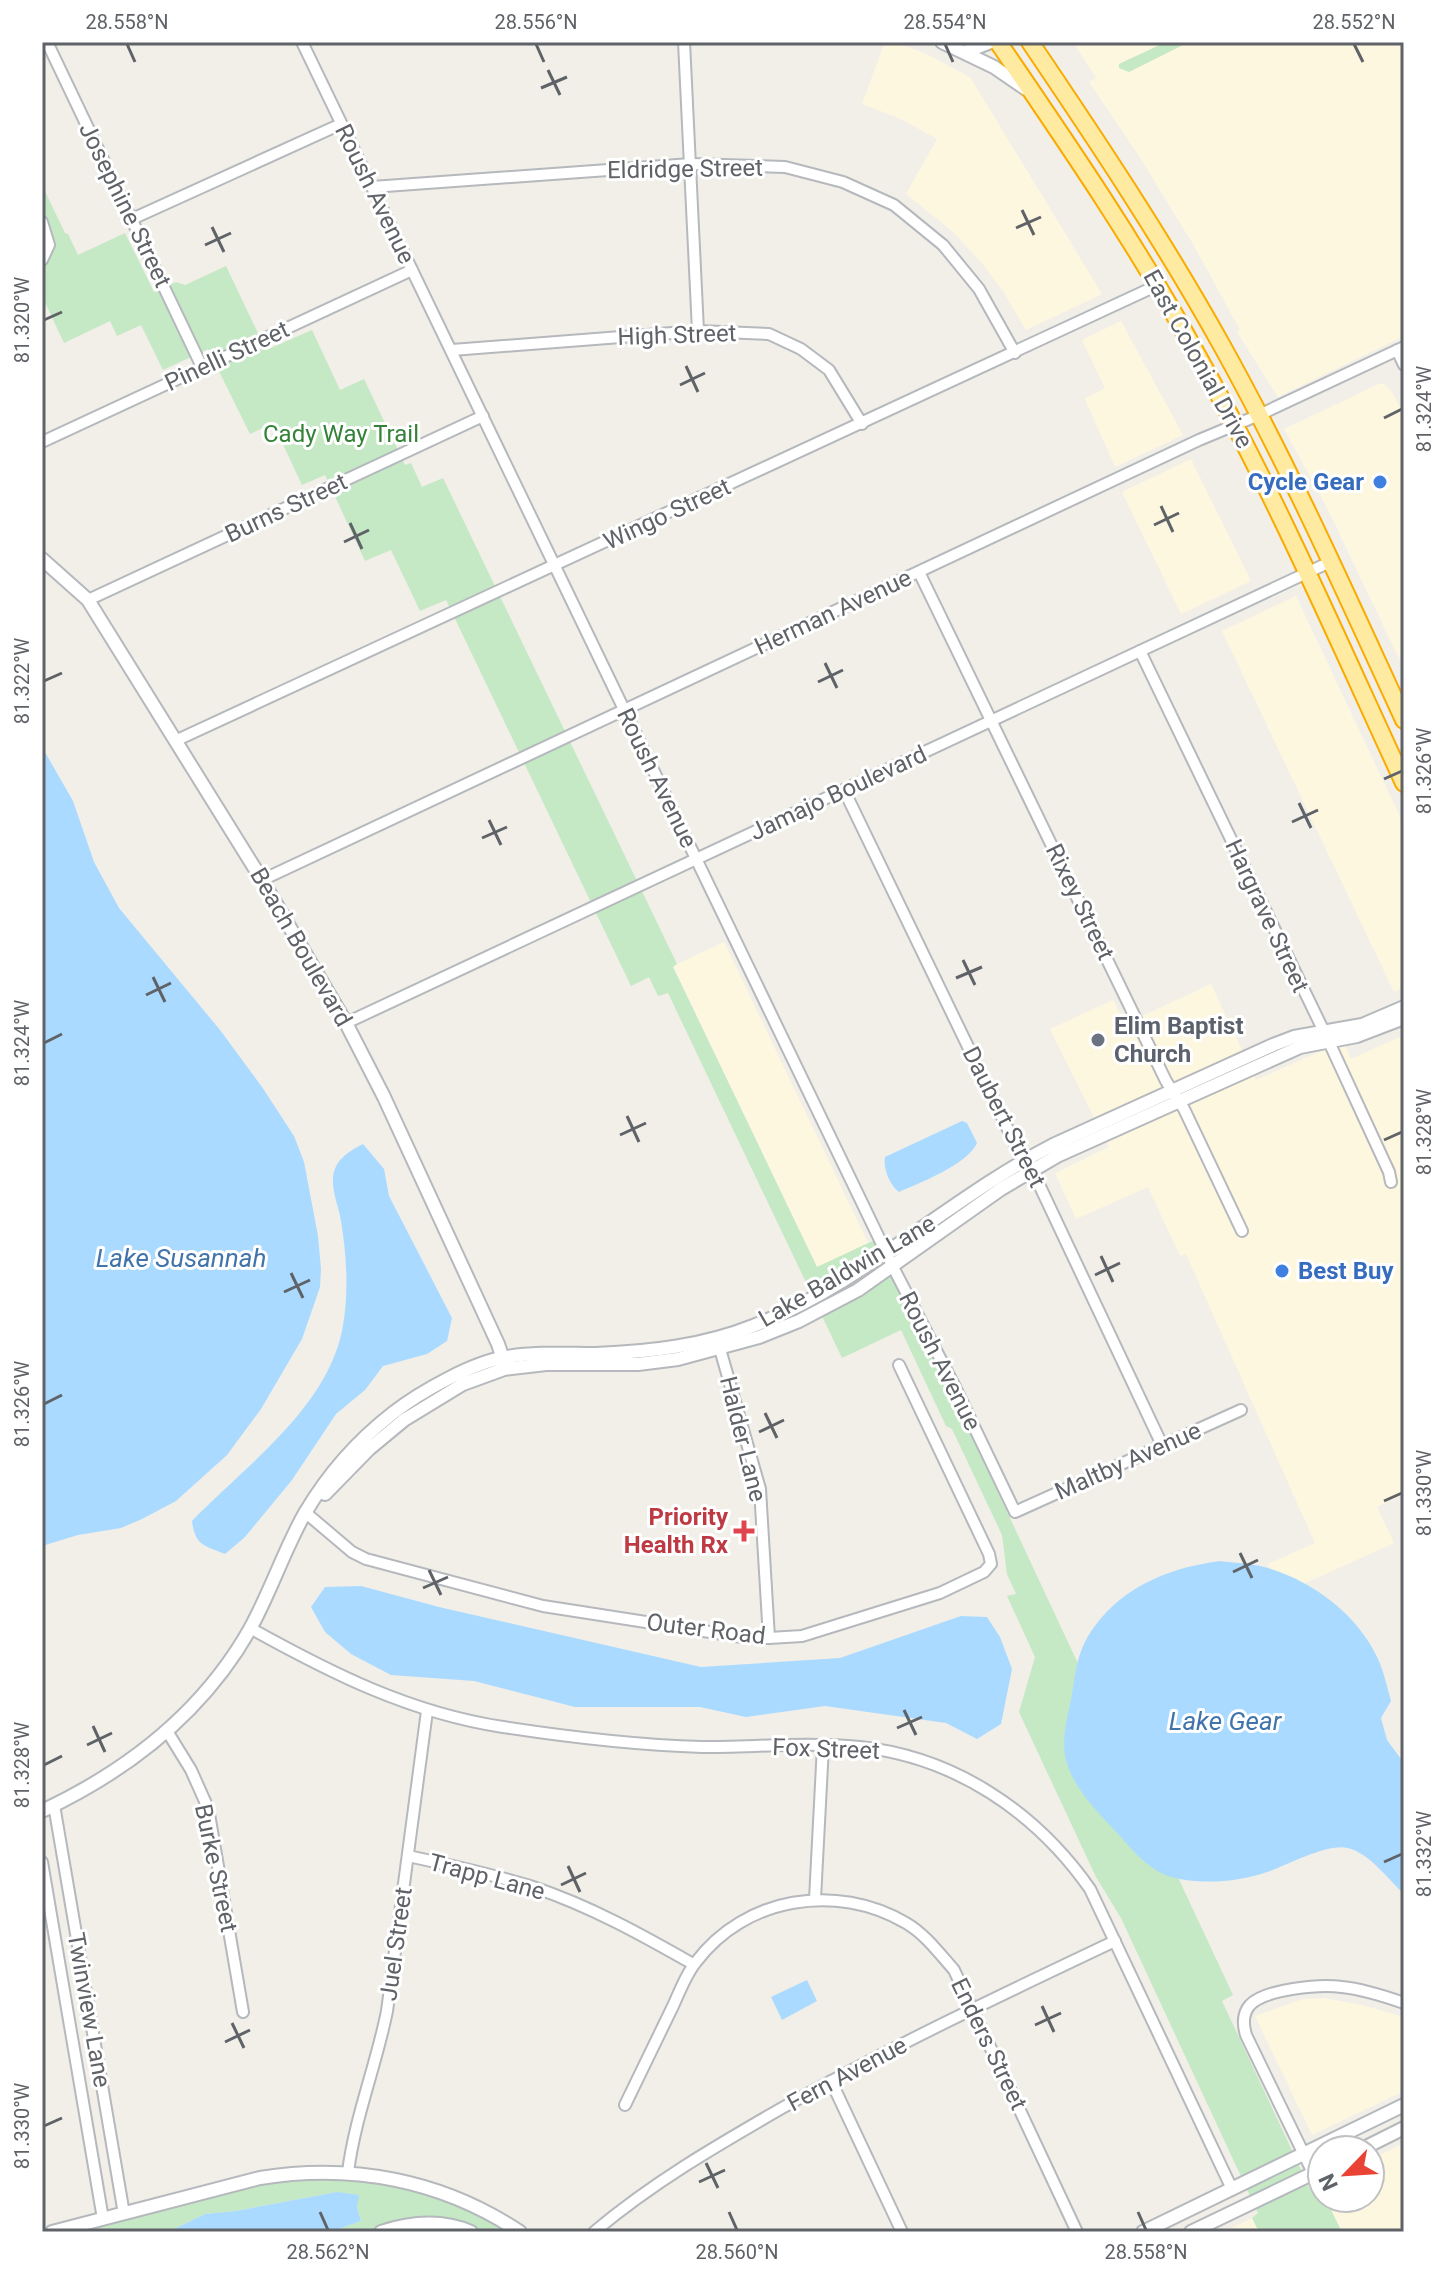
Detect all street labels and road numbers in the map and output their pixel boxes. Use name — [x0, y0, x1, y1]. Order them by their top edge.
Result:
street label: Josephine Street — [73, 118, 177, 292]
street label: Roush Avenue — [329, 120, 421, 268]
street label: Eldridge Street — [607, 154, 763, 184]
street label: East Colonial Drive — [1137, 265, 1259, 453]
street label: Pinelli Street — [160, 315, 294, 397]
street label: High Street — [617, 319, 737, 351]
street label: Burns Street — [221, 468, 352, 548]
street label: Wingo Street — [599, 472, 735, 556]
street label: Herman Avenue — [750, 563, 916, 661]
street label: Roush Avenue — [611, 704, 703, 852]
street label: Jamajo Boulevard — [745, 740, 931, 846]
street label: Hargrave Street — [1219, 835, 1315, 997]
street label: Rixey Street — [1040, 839, 1120, 965]
street label: Beach Boulevard — [244, 863, 358, 1031]
street label: Daubert Street — [957, 1042, 1052, 1192]
street label: Lake Baldwin Lane — [754, 1209, 940, 1333]
street label: Roush Avenue — [893, 1287, 987, 1435]
street label: Halder Lane — [714, 1373, 772, 1505]
street label: Maltby Avenue — [1051, 1416, 1205, 1506]
street label: Outer Road — [645, 1608, 767, 1650]
street label: Fox Street — [772, 1733, 880, 1765]
street label: Burke Street — [189, 1801, 243, 1935]
street label: Trapp Lane — [426, 1848, 548, 1906]
street label: Juel Street — [374, 1885, 418, 2003]
street label: Twinview Lane — [62, 1930, 116, 2090]
street label: Enders Street — [945, 1974, 1033, 2115]
street label: Fern Avenue — [782, 2031, 912, 2117]

